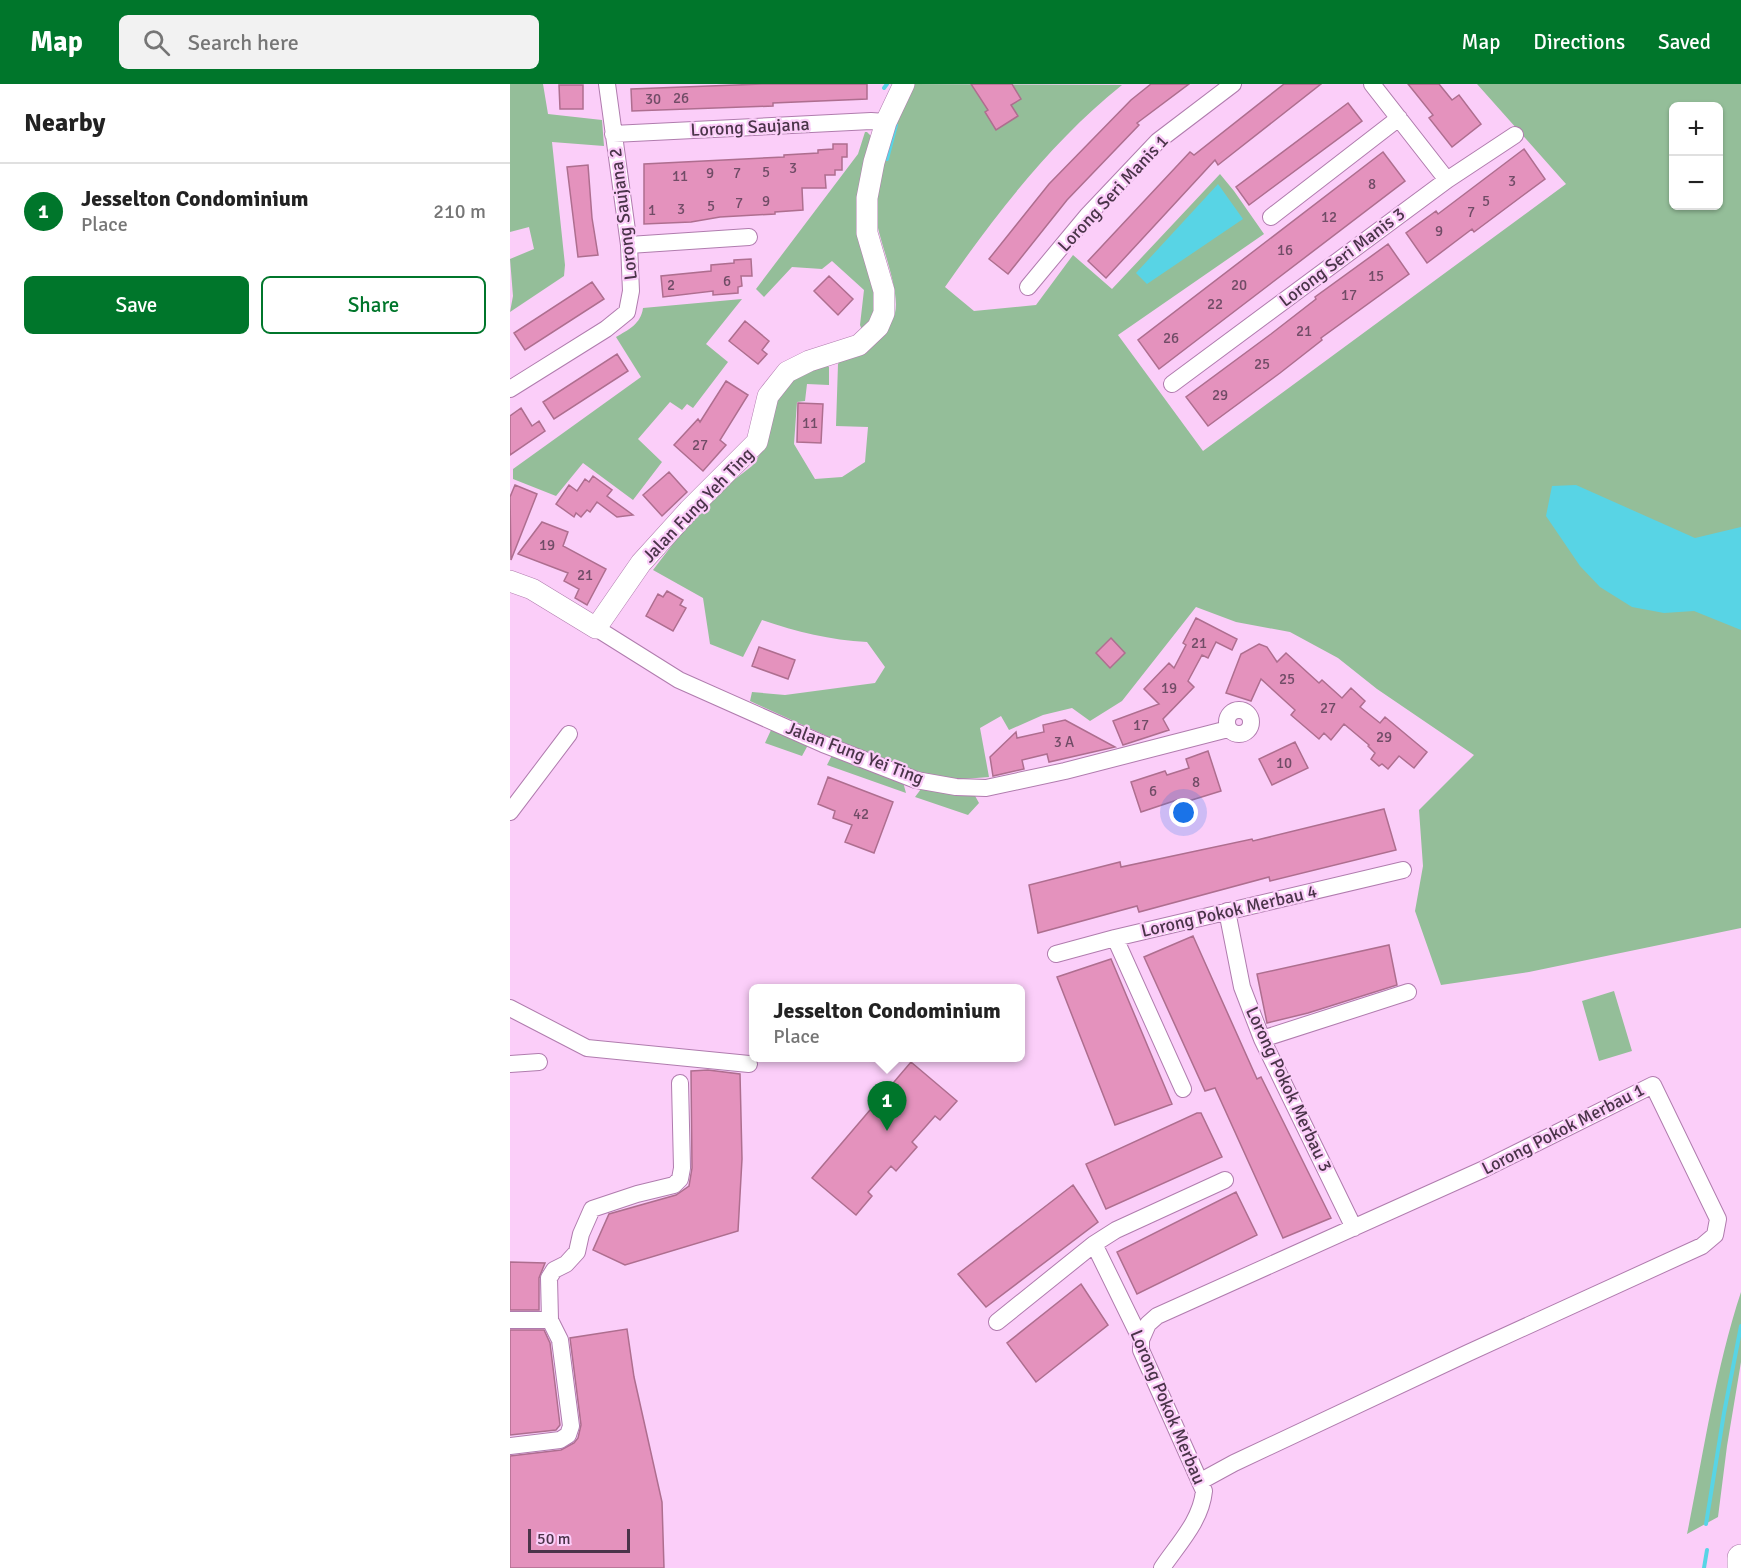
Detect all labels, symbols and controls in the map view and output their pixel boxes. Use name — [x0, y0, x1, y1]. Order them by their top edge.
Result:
search box — [119, 15, 539, 69]
text: Map — [30, 25, 83, 59]
icon: search — [140, 26, 173, 59]
text: Search here — [188, 29, 299, 56]
text: Map — [1462, 29, 1500, 55]
text: Directions — [1533, 29, 1625, 55]
text: Saved — [1658, 29, 1711, 55]
house number: 26 — [673, 89, 689, 107]
house number: 30 — [645, 90, 661, 108]
map controls — [1669, 102, 1723, 210]
button: + — [1669, 102, 1723, 156]
text: Nearby — [24, 107, 105, 139]
street label: Lorong Saujana — [690, 113, 810, 141]
street label: Lorong Seri Manis 1 — [1053, 130, 1173, 256]
street label: Lorong Saujana 2 — [604, 147, 642, 281]
button: − — [1669, 156, 1723, 210]
house number: 3 — [789, 159, 797, 177]
house number: 5 — [762, 163, 770, 181]
house number: 9 — [706, 164, 714, 182]
house number: 7 — [733, 164, 741, 182]
house number: 11 — [672, 167, 688, 185]
house number: 3 — [1508, 172, 1516, 190]
house number: 8 — [1368, 175, 1376, 193]
text: Jesselton Condominium — [81, 185, 309, 212]
house number: 9 — [762, 192, 770, 210]
house number: 5 — [1482, 192, 1490, 210]
house number: 7 — [735, 194, 743, 212]
house number: 5 — [707, 197, 715, 215]
text: 1 — [38, 199, 49, 224]
text: 210 m — [433, 199, 486, 224]
house number: 3 — [677, 200, 685, 218]
house number: 1 — [648, 201, 656, 219]
street label: Lorong Seri Manis 3 — [1275, 203, 1409, 311]
house number: 7 — [1467, 203, 1475, 221]
house number: 12 — [1321, 208, 1337, 226]
text: Place — [81, 212, 128, 237]
house number: 9 — [1435, 222, 1443, 240]
house number: 16 — [1277, 241, 1293, 259]
house number: 15 — [1368, 267, 1384, 285]
house number: 6 — [723, 272, 731, 290]
button: Save — [24, 276, 249, 334]
button: Share — [261, 276, 486, 334]
house number: 2 — [667, 276, 675, 294]
house number: 20 — [1231, 276, 1247, 294]
house number: 17 — [1341, 286, 1357, 304]
house number: 22 — [1207, 295, 1223, 313]
house number: 21 — [1296, 322, 1312, 340]
house number: 26 — [1163, 329, 1179, 347]
house number: 25 — [1254, 355, 1270, 373]
house number: 29 — [1212, 386, 1228, 404]
house number: 11 — [802, 414, 818, 432]
house number: 27 — [692, 436, 708, 454]
street label: Jalan Fung Yeh Ting — [638, 443, 758, 567]
house number: 19 — [539, 536, 555, 554]
house number: 21 — [577, 566, 593, 584]
house number: 21 — [1191, 634, 1207, 652]
house number: 25 — [1279, 670, 1295, 688]
house number: 19 — [1161, 679, 1177, 697]
house number: 27 — [1320, 699, 1336, 717]
house number: 17 — [1133, 716, 1149, 734]
street label: Jalan Fung Yei Ting — [783, 717, 927, 789]
house number: 29 — [1376, 728, 1392, 746]
house number: 3 A — [1054, 733, 1074, 751]
house number: 10 — [1276, 754, 1292, 772]
house number: 8 — [1192, 773, 1200, 791]
house number: 6 — [1149, 782, 1157, 800]
your location — [1169, 798, 1198, 827]
house number: 42 — [853, 805, 869, 823]
street label: Lorong Pokok Merbau 4 — [1139, 880, 1319, 942]
popup — [749, 984, 1025, 1062]
text: Jesselton Condominium — [773, 997, 1001, 1024]
street label: Lorong Pokok Merbau 3 — [1241, 1003, 1337, 1175]
text: Place — [773, 1024, 820, 1049]
street label: Lorong Pokok Merbau 1 — [1478, 1078, 1648, 1180]
pin: 1 — [868, 1082, 907, 1131]
street label: Lorong Pokok Merbau — [1125, 1326, 1211, 1488]
scale bar — [528, 1526, 630, 1554]
text: 50 m — [537, 1529, 571, 1549]

